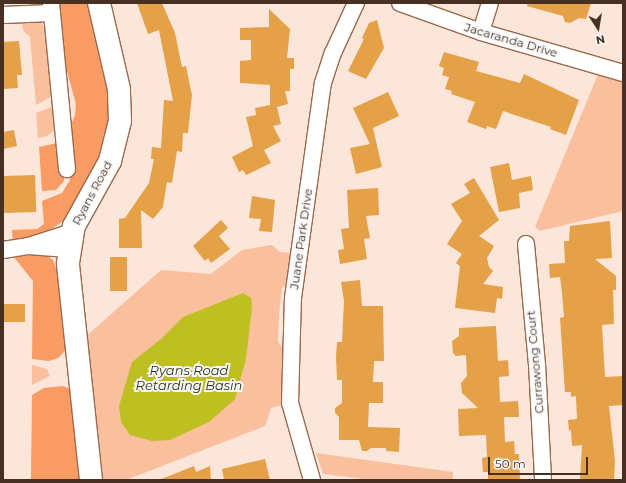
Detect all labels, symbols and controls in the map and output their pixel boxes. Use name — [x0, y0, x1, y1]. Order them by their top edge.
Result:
north arrow — [578, 8, 618, 48]
street label: Jacaranda Drive — [463, 20, 559, 60]
text: N — [595, 32, 606, 48]
street label: Ryans Road — [69, 158, 115, 228]
street label: Juane Park Drive — [287, 188, 315, 290]
street label: Currawong Court — [523, 310, 547, 414]
water label: Ryans Road Retarding Basin — [136, 363, 242, 394]
scale bar — [490, 449, 590, 475]
text: 50 m — [495, 456, 526, 471]

